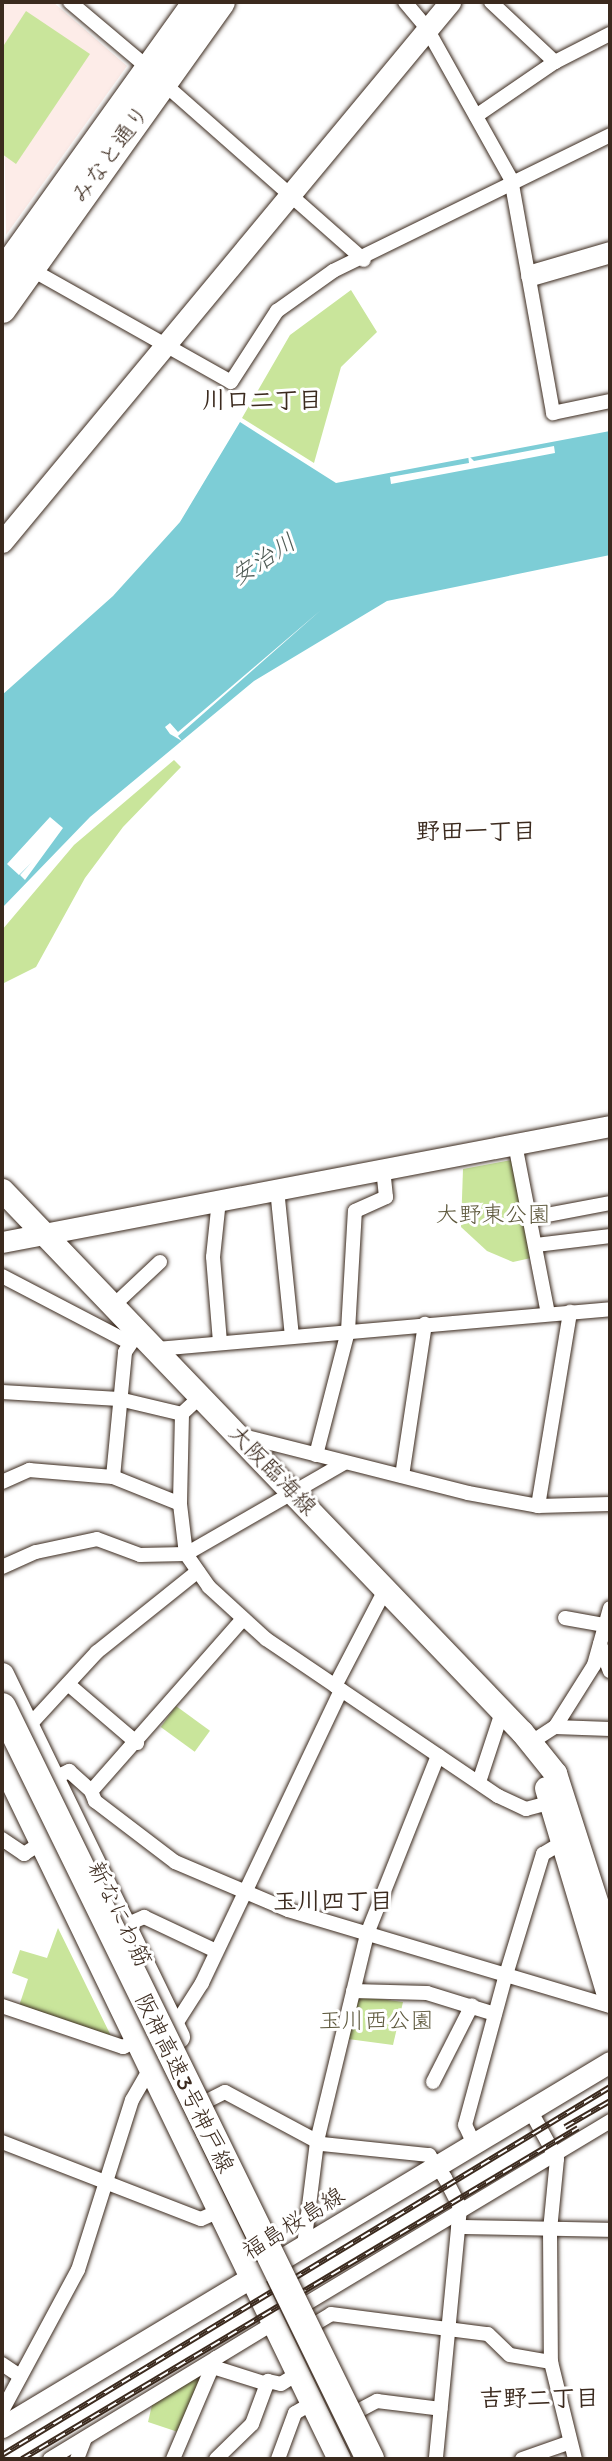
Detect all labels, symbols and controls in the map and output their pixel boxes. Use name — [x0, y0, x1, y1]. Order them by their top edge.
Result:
street label: みなと通り — [65, 99, 155, 209]
district label: 川口二丁目 — [202, 386, 322, 414]
water label: 安治川 — [225, 527, 301, 591]
district label: 野田一丁目 — [416, 817, 536, 845]
park label: 大野東公園 — [436, 1200, 550, 1228]
street label: 大阪臨海線 — [223, 1419, 323, 1521]
street label: 新なにわ筋 — [82, 1856, 158, 1972]
district label: 玉川四丁目 — [273, 1887, 393, 1915]
street label: 阪神高速3号神戸線 — [130, 1989, 240, 2177]
park label: 玉川西公園 — [319, 2006, 433, 2034]
street label: 福島桜島線 — [237, 2181, 349, 2265]
district label: 吉野二丁目 — [479, 2384, 599, 2412]

